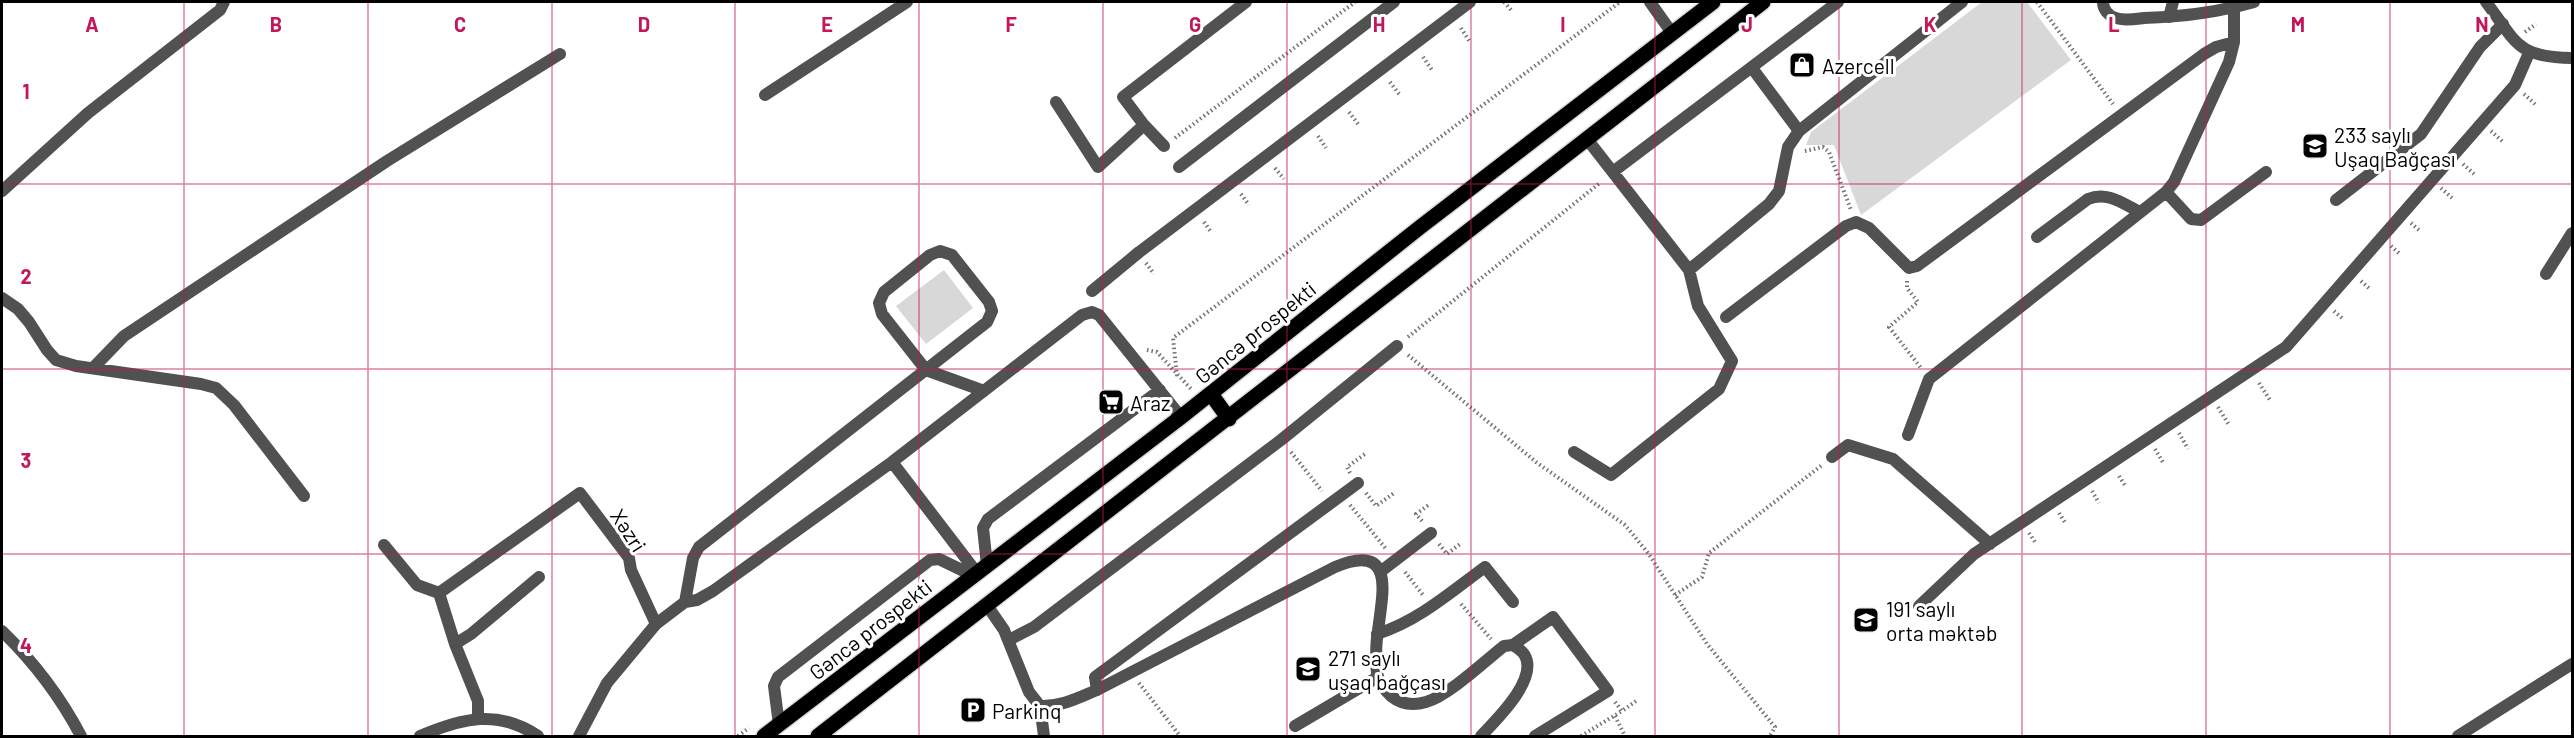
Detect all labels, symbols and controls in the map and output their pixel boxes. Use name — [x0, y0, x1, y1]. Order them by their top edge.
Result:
text: A — [85, 12, 99, 36]
text: B — [270, 12, 282, 36]
text: C — [454, 12, 466, 36]
text: D — [638, 12, 650, 36]
text: E — [821, 12, 833, 36]
text: F — [1005, 12, 1017, 36]
text: G — [1189, 12, 1201, 36]
text: H — [1373, 12, 1385, 36]
text: I — [1560, 12, 1566, 36]
text: J — [1741, 12, 1753, 36]
text: K — [1924, 12, 1937, 36]
text: L — [2108, 12, 2120, 36]
text: M — [2291, 12, 2305, 36]
text: N — [2475, 12, 2489, 36]
shop icon: Azercell — [1787, 50, 1817, 80]
place label: Azercell — [1822, 53, 1895, 78]
text: 1 — [22, 79, 30, 103]
place label: 233 saylı Uşaq Bağçası — [2334, 122, 2456, 171]
school or university icon: 233 saylı Uşaq Bağçası — [2300, 131, 2330, 161]
text: 2 — [20, 264, 32, 288]
street label: Gəncə prospekti — [1189, 276, 1321, 388]
supermarket icon: Araz — [1096, 387, 1126, 417]
place label: Araz — [1130, 390, 1170, 415]
text: 3 — [21, 448, 31, 472]
street label: Xəzri — [606, 504, 652, 556]
street label: Gəncə prospekti — [804, 573, 936, 685]
place label: 191 saylı orta məktəb — [1886, 596, 1997, 645]
school or university icon: 191 saylı orta məktəb — [1851, 605, 1881, 635]
text: 4 — [20, 633, 32, 657]
place label: 271 saylı uşaq bağçası — [1328, 645, 1446, 694]
school or university icon: 271 saylı uşaq bağçası — [1293, 654, 1323, 684]
parking icon: Parkinq — [958, 695, 988, 725]
place label: Parkinq — [992, 698, 1062, 723]

